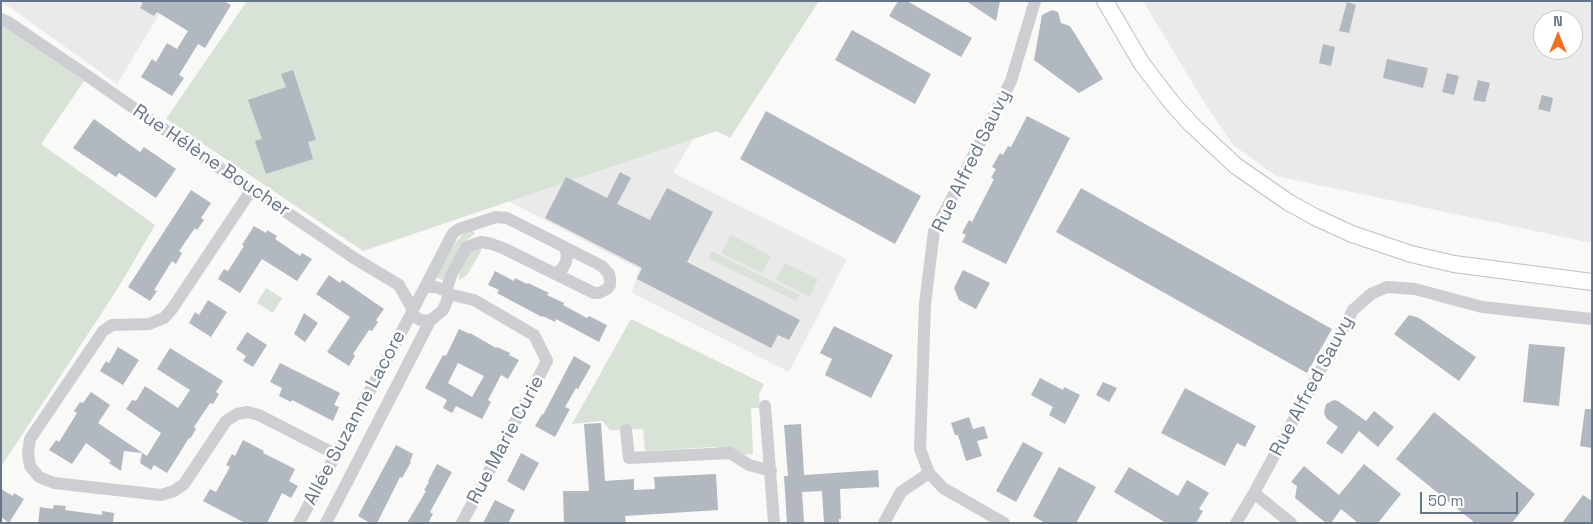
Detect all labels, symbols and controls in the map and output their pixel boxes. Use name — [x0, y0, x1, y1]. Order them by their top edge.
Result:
north arrow — [1533, 10, 1583, 60]
text: N — [1553, 12, 1563, 30]
street label: Rue Alfred Sauvy — [928, 86, 1016, 236]
street label: Rue Hélène Boucher — [128, 100, 294, 222]
street label: Rue Alfred Sauvy — [1265, 312, 1359, 460]
street label: Allée Suzanne Lacore — [299, 327, 411, 509]
street label: Rue Marie Curie — [463, 372, 549, 508]
scale bar — [1423, 482, 1520, 514]
text: 50 m — [1428, 491, 1463, 510]

